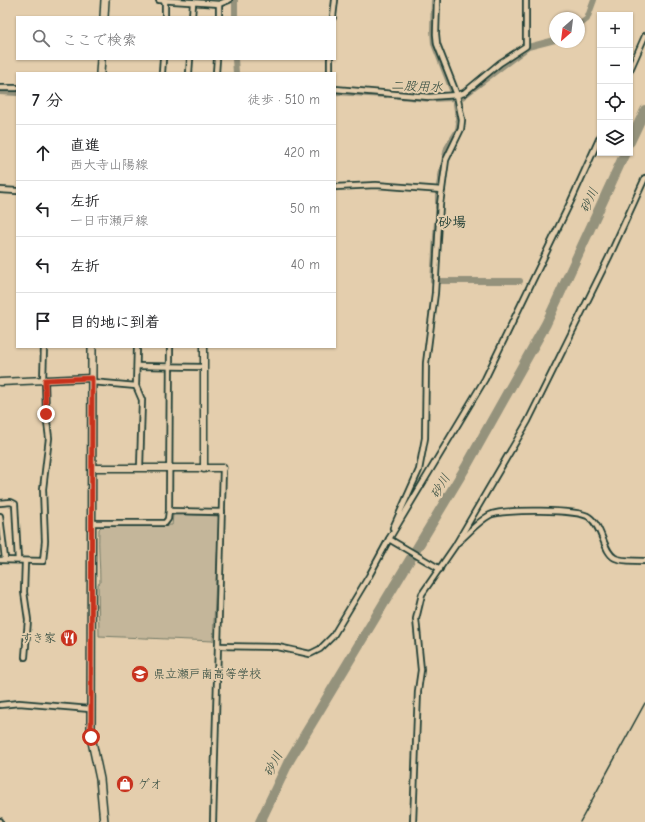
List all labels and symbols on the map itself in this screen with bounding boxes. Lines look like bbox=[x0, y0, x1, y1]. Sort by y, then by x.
north arrow bbox=[549, 12, 585, 48]
water label: 二股用水 bbox=[391, 78, 443, 94]
water label: 砂川 bbox=[577, 185, 601, 215]
district label: 砂場 bbox=[438, 214, 466, 231]
route end bbox=[37, 405, 55, 423]
water label: 砂川 bbox=[427, 471, 453, 501]
restaurant icon: すき家 bbox=[59, 628, 79, 648]
place label: すき家 bbox=[20, 631, 56, 645]
school or university icon: 県立瀬戸南高等学校 bbox=[130, 664, 150, 684]
place label: 県立瀬戸南高等学校 bbox=[153, 667, 261, 681]
route start bbox=[82, 728, 100, 746]
water label: 砂川 bbox=[260, 749, 286, 779]
shop icon: ゲオ bbox=[115, 774, 135, 794]
place label: ゲオ bbox=[138, 777, 162, 791]

